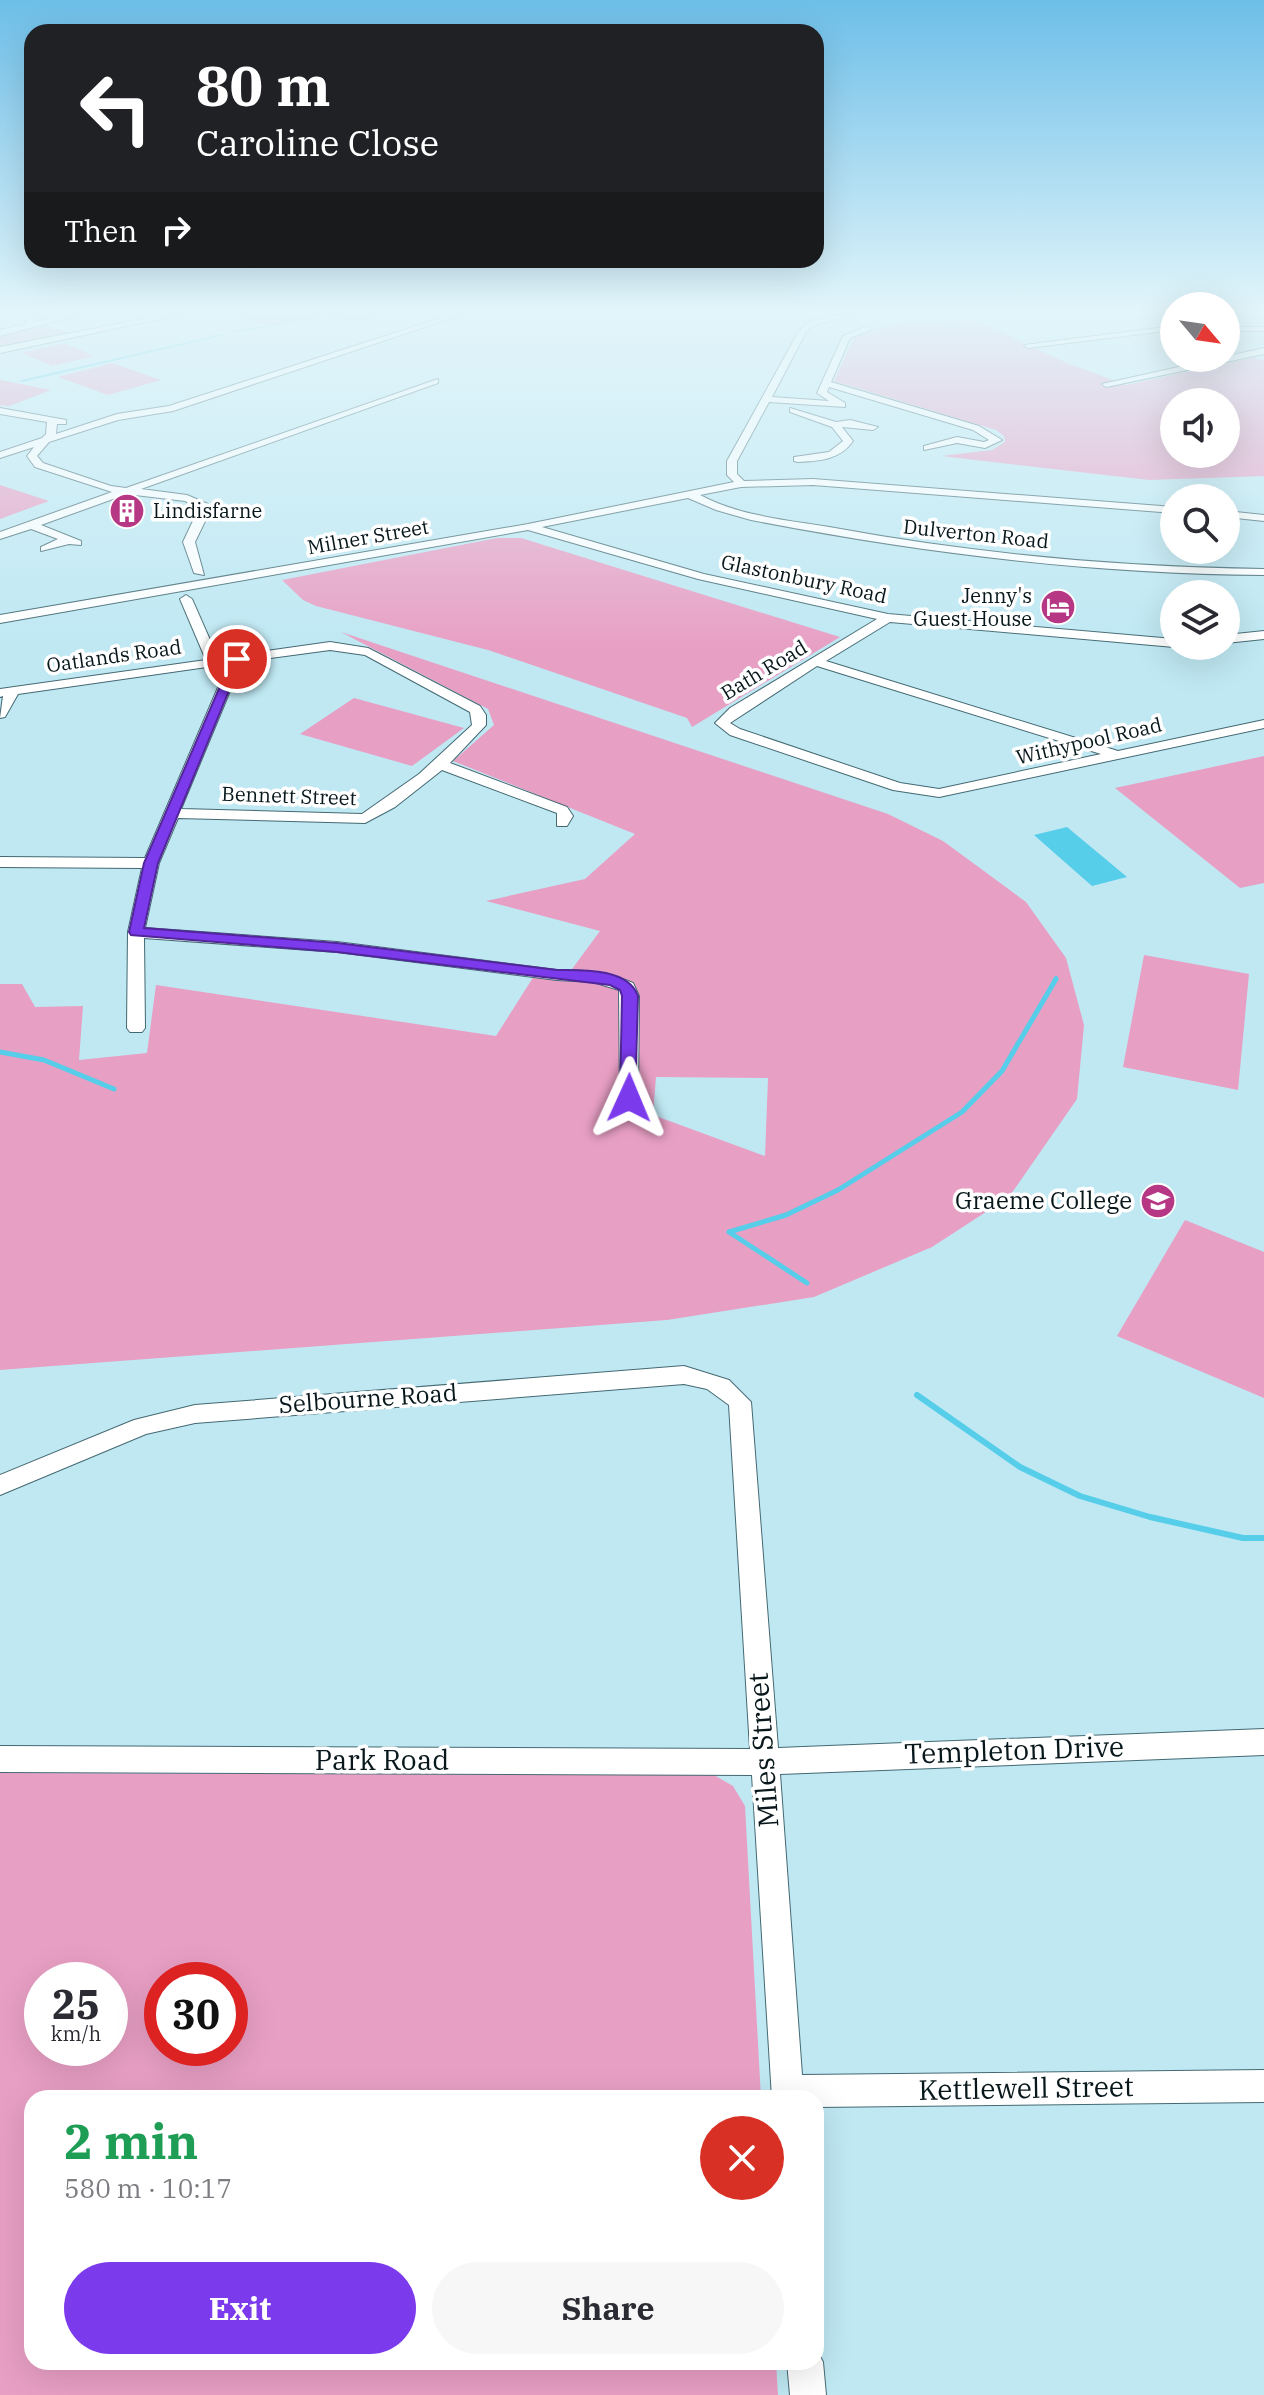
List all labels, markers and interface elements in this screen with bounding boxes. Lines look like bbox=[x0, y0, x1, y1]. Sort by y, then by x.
text: 80 m bbox=[196, 49, 331, 121]
icon: left bbox=[64, 56, 168, 160]
text: Caroline Close bbox=[196, 119, 439, 166]
icon: right bbox=[154, 208, 198, 252]
text: Then bbox=[64, 211, 138, 250]
north arrow bbox=[1160, 292, 1240, 372]
map controls bbox=[1160, 292, 1240, 660]
button: sound bbox=[1160, 388, 1240, 468]
button: search bbox=[1160, 484, 1240, 564]
building icon: Lindisfarne bbox=[108, 492, 146, 530]
place label: Lindisfarne bbox=[153, 497, 262, 524]
street label: Dulverton Road bbox=[902, 512, 1050, 555]
street label: Milner Street bbox=[305, 513, 431, 560]
street label: Glastonbury Road bbox=[719, 548, 890, 609]
button: layers bbox=[1160, 580, 1240, 660]
place label: Jenny's Guest House bbox=[913, 582, 1032, 632]
hotel icon: Jenny's Guest House bbox=[1039, 588, 1077, 626]
pin bbox=[203, 625, 271, 693]
street label: Oatlands Road bbox=[45, 633, 183, 678]
street label: Bath Road bbox=[716, 633, 812, 706]
icon: arrive bbox=[215, 637, 259, 681]
street label: Withypool Road bbox=[1013, 711, 1164, 770]
street label: Bennett Street bbox=[221, 780, 357, 811]
position arrow bbox=[587, 1056, 671, 1140]
school or university icon: Graeme College bbox=[1139, 1182, 1177, 1220]
place label: Graeme College bbox=[955, 1184, 1132, 1216]
street label: Selbourne Road bbox=[278, 1376, 458, 1420]
street label: Miles Street bbox=[739, 1671, 786, 1829]
street label: Templeton Drive bbox=[903, 1727, 1125, 1772]
street label: Park Road bbox=[315, 1741, 449, 1778]
speed limit sign: 30 bbox=[144, 1962, 248, 2066]
text: 25 bbox=[52, 1978, 100, 2030]
text: km/h bbox=[51, 2020, 101, 2047]
street label: Kettlewell Street bbox=[918, 2067, 1134, 2108]
text: 2 min bbox=[64, 2110, 198, 2172]
button: close bbox=[700, 2116, 784, 2200]
text: 580 m · 10:17 bbox=[64, 2171, 232, 2205]
button: Exit bbox=[64, 2262, 416, 2354]
button: Share bbox=[432, 2262, 784, 2354]

